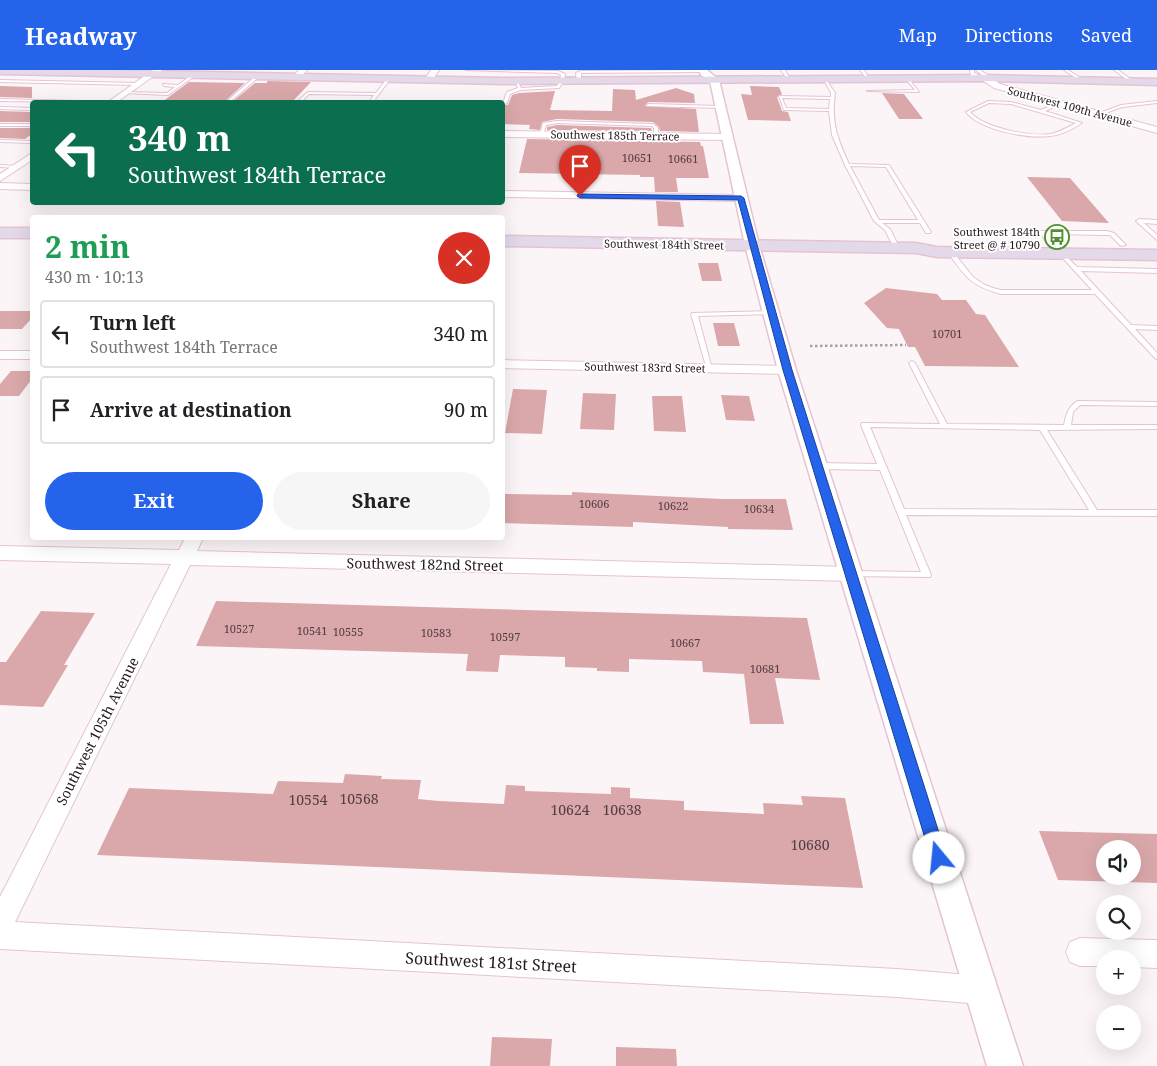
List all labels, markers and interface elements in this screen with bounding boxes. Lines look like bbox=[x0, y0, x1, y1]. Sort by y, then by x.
text: Headway bbox=[25, 19, 137, 52]
text: Map bbox=[899, 23, 937, 47]
text: Directions bbox=[965, 23, 1053, 47]
text: Saved bbox=[1081, 23, 1132, 47]
street label: Southwest 109th Avenue bbox=[1006, 82, 1134, 130]
text: 340 m bbox=[128, 114, 231, 161]
icon: left bbox=[45, 120, 110, 185]
street label: Southwest 185th Terrace bbox=[550, 126, 680, 144]
pin bbox=[559, 145, 601, 196]
house number: 10651 bbox=[622, 150, 652, 165]
house number: 10661 bbox=[668, 151, 698, 166]
icon: arrive bbox=[566, 152, 594, 180]
text: Southwest 184th Terrace bbox=[128, 159, 386, 189]
place label: Southwest 184th Street @ # 10790 bbox=[953, 224, 1040, 252]
bus stop icon: Southwest 184th Street @ # 10790 bbox=[1044, 224, 1070, 250]
text: 2 min bbox=[45, 226, 130, 267]
button: close bbox=[438, 232, 490, 284]
street label: Southwest 184th Street bbox=[604, 235, 724, 253]
text: 430 m · 10:13 bbox=[45, 266, 144, 288]
text: Turn left bbox=[90, 310, 176, 336]
icon: left bbox=[47, 320, 75, 348]
text: 340 m bbox=[433, 321, 488, 347]
house number: 10701 bbox=[932, 326, 962, 341]
text: Southwest 184th Terrace bbox=[90, 336, 278, 358]
street label: Southwest 183rd Street bbox=[584, 358, 706, 376]
icon: arrive bbox=[47, 396, 75, 424]
text: Arrive at destination bbox=[90, 397, 292, 423]
text: 90 m bbox=[444, 397, 488, 423]
button: Exit bbox=[45, 472, 263, 530]
button: Share bbox=[273, 472, 490, 530]
house number: 10606 bbox=[579, 496, 609, 511]
house number: 10622 bbox=[658, 498, 688, 513]
house number: 10634 bbox=[744, 501, 774, 516]
street label: Southwest 182nd Street bbox=[347, 553, 504, 575]
house number: 10527 bbox=[224, 621, 254, 636]
house number: 10541 bbox=[297, 623, 327, 638]
house number: 10555 bbox=[333, 624, 363, 639]
house number: 10583 bbox=[421, 625, 451, 640]
house number: 10597 bbox=[490, 629, 520, 644]
house number: 10667 bbox=[670, 635, 700, 650]
street label: Southwest 105th Avenue bbox=[51, 654, 143, 808]
house number: 10681 bbox=[750, 661, 780, 676]
house number: 10568 bbox=[339, 789, 379, 808]
house number: 10554 bbox=[288, 790, 328, 809]
house number: 10624 bbox=[550, 800, 590, 819]
house number: 10638 bbox=[602, 800, 642, 819]
position arrow bbox=[912, 831, 964, 883]
house number: 10680 bbox=[790, 835, 830, 854]
map controls bbox=[1096, 840, 1141, 1050]
button: sound bbox=[1096, 840, 1141, 885]
button: search bbox=[1096, 895, 1141, 940]
street label: Southwest 181st Street bbox=[405, 947, 578, 977]
button: + bbox=[1096, 950, 1141, 995]
button: − bbox=[1096, 1005, 1141, 1050]

